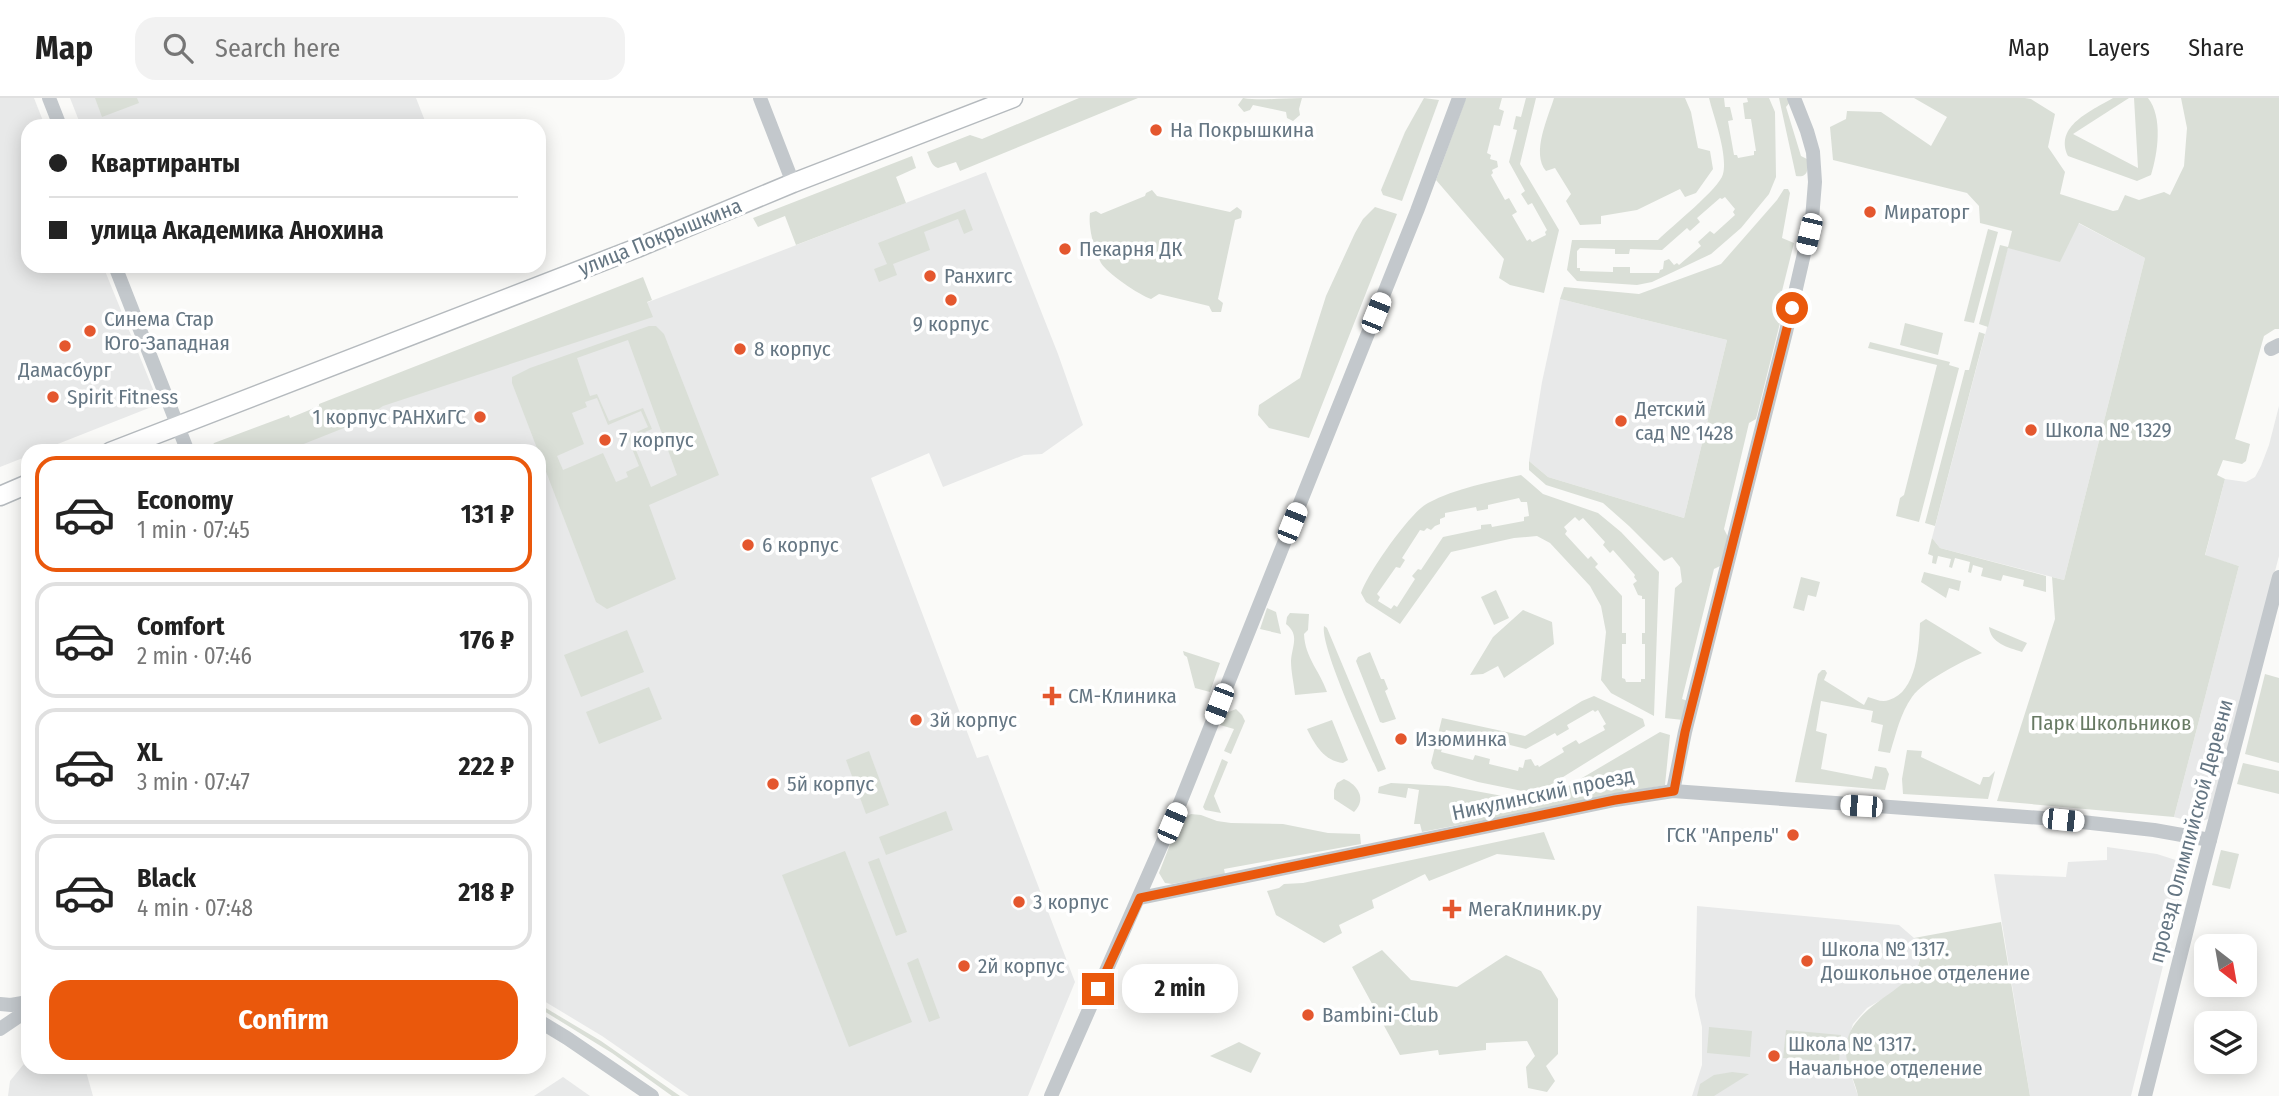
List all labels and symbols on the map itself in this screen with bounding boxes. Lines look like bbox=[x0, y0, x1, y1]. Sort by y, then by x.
place label: На Покрышкина bbox=[1170, 117, 1314, 143]
marker: На Покрышкина bbox=[1148, 122, 1164, 138]
street label: улица Покрышкина bbox=[575, 192, 745, 282]
place label: Мираторг bbox=[1884, 199, 1970, 225]
marker: Мираторг bbox=[1862, 204, 1878, 220]
car bbox=[1795, 211, 1824, 257]
place label: Пекарня ДК bbox=[1079, 236, 1183, 262]
marker: Пекарня ДК bbox=[1057, 241, 1073, 257]
place label: Ранхигс bbox=[944, 263, 1012, 289]
marker: Ранхигс bbox=[922, 268, 938, 284]
car bbox=[1359, 290, 1394, 336]
marker: 9 корпус bbox=[943, 292, 959, 308]
route start bbox=[1776, 292, 1808, 324]
place label: Синема Стар Юго-Западная bbox=[104, 306, 230, 356]
place label: 9 корпус bbox=[913, 311, 989, 337]
marker: Синема Стар Юго-Западная bbox=[82, 323, 98, 339]
place label: 8 корпус bbox=[754, 336, 831, 362]
marker: Дамасбург bbox=[57, 338, 73, 354]
marker: 8 корпус bbox=[732, 341, 748, 357]
place label: Дамасбург bbox=[17, 357, 113, 383]
place label: Spirit Fitness bbox=[67, 384, 178, 410]
marker: Spirit Fitness bbox=[45, 389, 61, 405]
place label: Детский сад № 1428 bbox=[1634, 396, 1734, 446]
place label: 1 корпус РАНХиГС bbox=[313, 404, 466, 430]
marker: 1 корпус РАНХиГС bbox=[472, 409, 488, 425]
marker: Детский сад № 1428 bbox=[1613, 413, 1629, 429]
place label: Школа № 1329 bbox=[2045, 417, 2172, 443]
marker: Школа № 1329 bbox=[2023, 422, 2039, 438]
place label: 7 корпус bbox=[619, 427, 694, 453]
marker: 7 корпус bbox=[597, 432, 613, 448]
car bbox=[1275, 500, 1310, 546]
place label: 6 корпус bbox=[762, 532, 839, 558]
marker: 6 корпус bbox=[740, 537, 756, 553]
car bbox=[1202, 681, 1237, 727]
place label: СМ-Клиника bbox=[1068, 683, 1177, 709]
marker: СМ-Клиника bbox=[1042, 686, 1062, 706]
street label: проезд Олимпийской Деревни bbox=[2143, 696, 2239, 966]
place label: 3й корпус bbox=[930, 707, 1017, 733]
park label: Парк Школьников bbox=[2031, 710, 2191, 736]
marker: 3й корпус bbox=[908, 712, 924, 728]
place label: Изюминка bbox=[1415, 726, 1507, 752]
marker: Изюминка bbox=[1393, 731, 1409, 747]
street label: Никулинский проезд bbox=[1450, 762, 1636, 826]
place label: 5й корпус bbox=[787, 771, 874, 797]
marker: 5й корпус bbox=[765, 776, 781, 792]
car bbox=[1840, 794, 1883, 818]
car bbox=[1155, 800, 1190, 846]
car bbox=[2042, 807, 2085, 833]
place label: ГСК "Апрель" bbox=[1666, 822, 1779, 848]
marker: ГСК "Апрель" bbox=[1785, 827, 1801, 843]
place label: 3 корпус bbox=[1033, 889, 1109, 915]
marker: 3 корпус bbox=[1011, 894, 1027, 910]
place label: МегаКлиник.ру bbox=[1468, 896, 1602, 922]
marker: МегаКлиник.ру bbox=[1442, 899, 1462, 919]
north arrow bbox=[2194, 934, 2258, 998]
place label: Школа № 1317. Дошкольное отделение bbox=[1820, 936, 2030, 986]
place label: 2й корпус bbox=[978, 953, 1065, 979]
marker: Школа № 1317. Дошкольное отделение bbox=[1799, 953, 1815, 969]
marker: 2й корпус bbox=[956, 958, 972, 974]
callout: 2 min bbox=[1122, 964, 1238, 1014]
route end bbox=[1082, 973, 1114, 1005]
place label: Bambini-Club bbox=[1322, 1002, 1439, 1028]
marker: Bambini-Club bbox=[1300, 1007, 1316, 1023]
place label: Школа № 1317. Начальное отделение bbox=[1788, 1031, 1983, 1081]
marker: Школа № 1317. Начальное отделение bbox=[1766, 1048, 1782, 1064]

